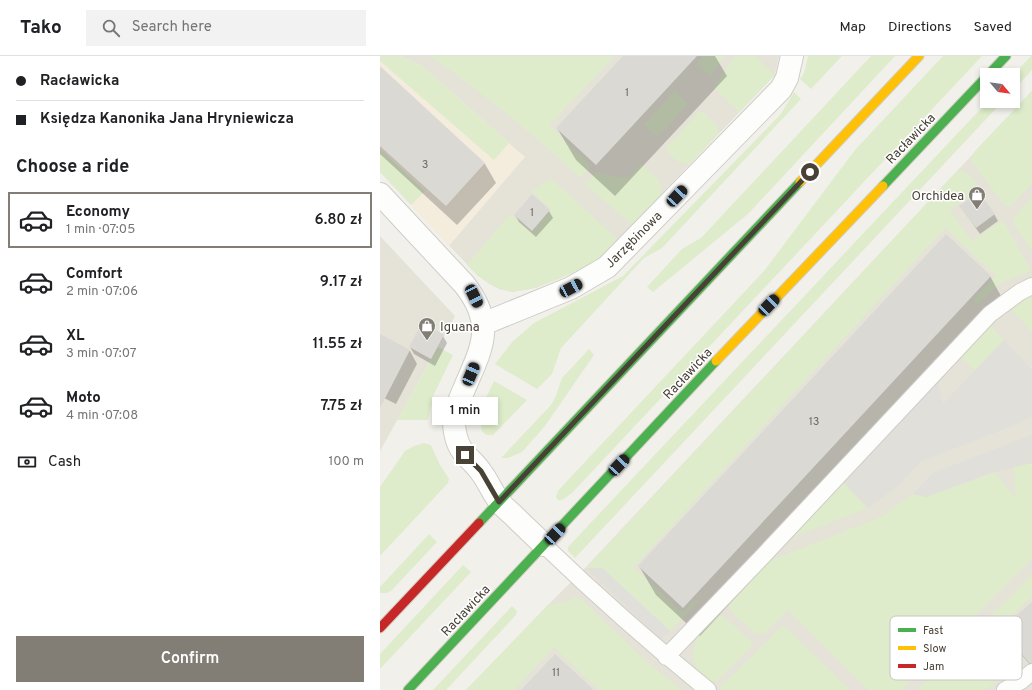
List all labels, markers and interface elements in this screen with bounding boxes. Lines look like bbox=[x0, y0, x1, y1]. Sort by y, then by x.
search box bbox=[86, 10, 366, 46]
text: Tako bbox=[20, 16, 62, 40]
icon: search bbox=[100, 17, 122, 39]
text: Search here bbox=[132, 18, 212, 37]
text: Map bbox=[840, 19, 866, 36]
text: Directions bbox=[888, 19, 952, 36]
text: Saved bbox=[974, 19, 1012, 36]
north arrow bbox=[980, 68, 1020, 108]
map controls bbox=[980, 68, 1020, 108]
text: Racławicka bbox=[40, 72, 119, 91]
house number: 1 bbox=[625, 86, 629, 100]
text: Księdza Kanonika Jana Hryniewicza bbox=[40, 110, 294, 129]
street label: Racławicka bbox=[883, 111, 940, 168]
text: Choose a ride bbox=[16, 156, 129, 179]
house number: 3 bbox=[422, 158, 428, 172]
route start bbox=[801, 163, 819, 181]
car bbox=[664, 183, 690, 209]
shop icon: Orchidea bbox=[967, 185, 987, 210]
place label: Orchidea bbox=[912, 189, 964, 205]
icon: car bbox=[18, 202, 54, 238]
text: Economy bbox=[66, 203, 130, 222]
house number: 1 bbox=[530, 206, 534, 220]
street label: Jarzębinowa bbox=[603, 209, 666, 272]
text: 6.80 zł bbox=[315, 211, 362, 230]
text: 1 min · 07:05 bbox=[66, 222, 135, 238]
icon: car bbox=[18, 264, 54, 300]
text: Comfort bbox=[66, 265, 123, 284]
text: 9.17 zł bbox=[320, 273, 362, 292]
car bbox=[558, 277, 584, 299]
car bbox=[463, 283, 485, 309]
text: 2 min · 07:06 bbox=[66, 284, 138, 300]
car bbox=[756, 292, 782, 318]
shop icon: Iguana bbox=[417, 316, 437, 341]
place label: Iguana bbox=[440, 320, 480, 336]
icon: car bbox=[18, 326, 54, 362]
text: XL bbox=[66, 327, 84, 346]
text: 11.55 zł bbox=[312, 335, 362, 354]
street label: Racławicka bbox=[661, 345, 716, 403]
text: 3 min · 07:07 bbox=[66, 346, 137, 362]
car bbox=[461, 361, 481, 387]
icon: car bbox=[18, 388, 54, 424]
text: Moto bbox=[66, 389, 101, 408]
text: 7.75 zł bbox=[321, 397, 362, 416]
callout: 1 min bbox=[432, 397, 498, 425]
text: 1 min bbox=[450, 403, 480, 419]
text: 4 min · 07:08 bbox=[66, 408, 138, 424]
house number: 13 bbox=[809, 415, 819, 429]
route end bbox=[456, 446, 474, 464]
icon: cash bbox=[16, 451, 38, 473]
car bbox=[606, 452, 632, 478]
text: Cash bbox=[48, 453, 81, 472]
text: 100 m bbox=[328, 454, 364, 470]
car bbox=[542, 521, 568, 547]
street label: Racławicka bbox=[439, 582, 494, 640]
legend bbox=[890, 616, 1022, 680]
text: Fast bbox=[923, 624, 943, 638]
button: Confirm bbox=[16, 636, 364, 682]
text: Slow bbox=[923, 642, 946, 656]
text: Jam bbox=[923, 660, 944, 674]
house number: 11 bbox=[552, 666, 560, 680]

